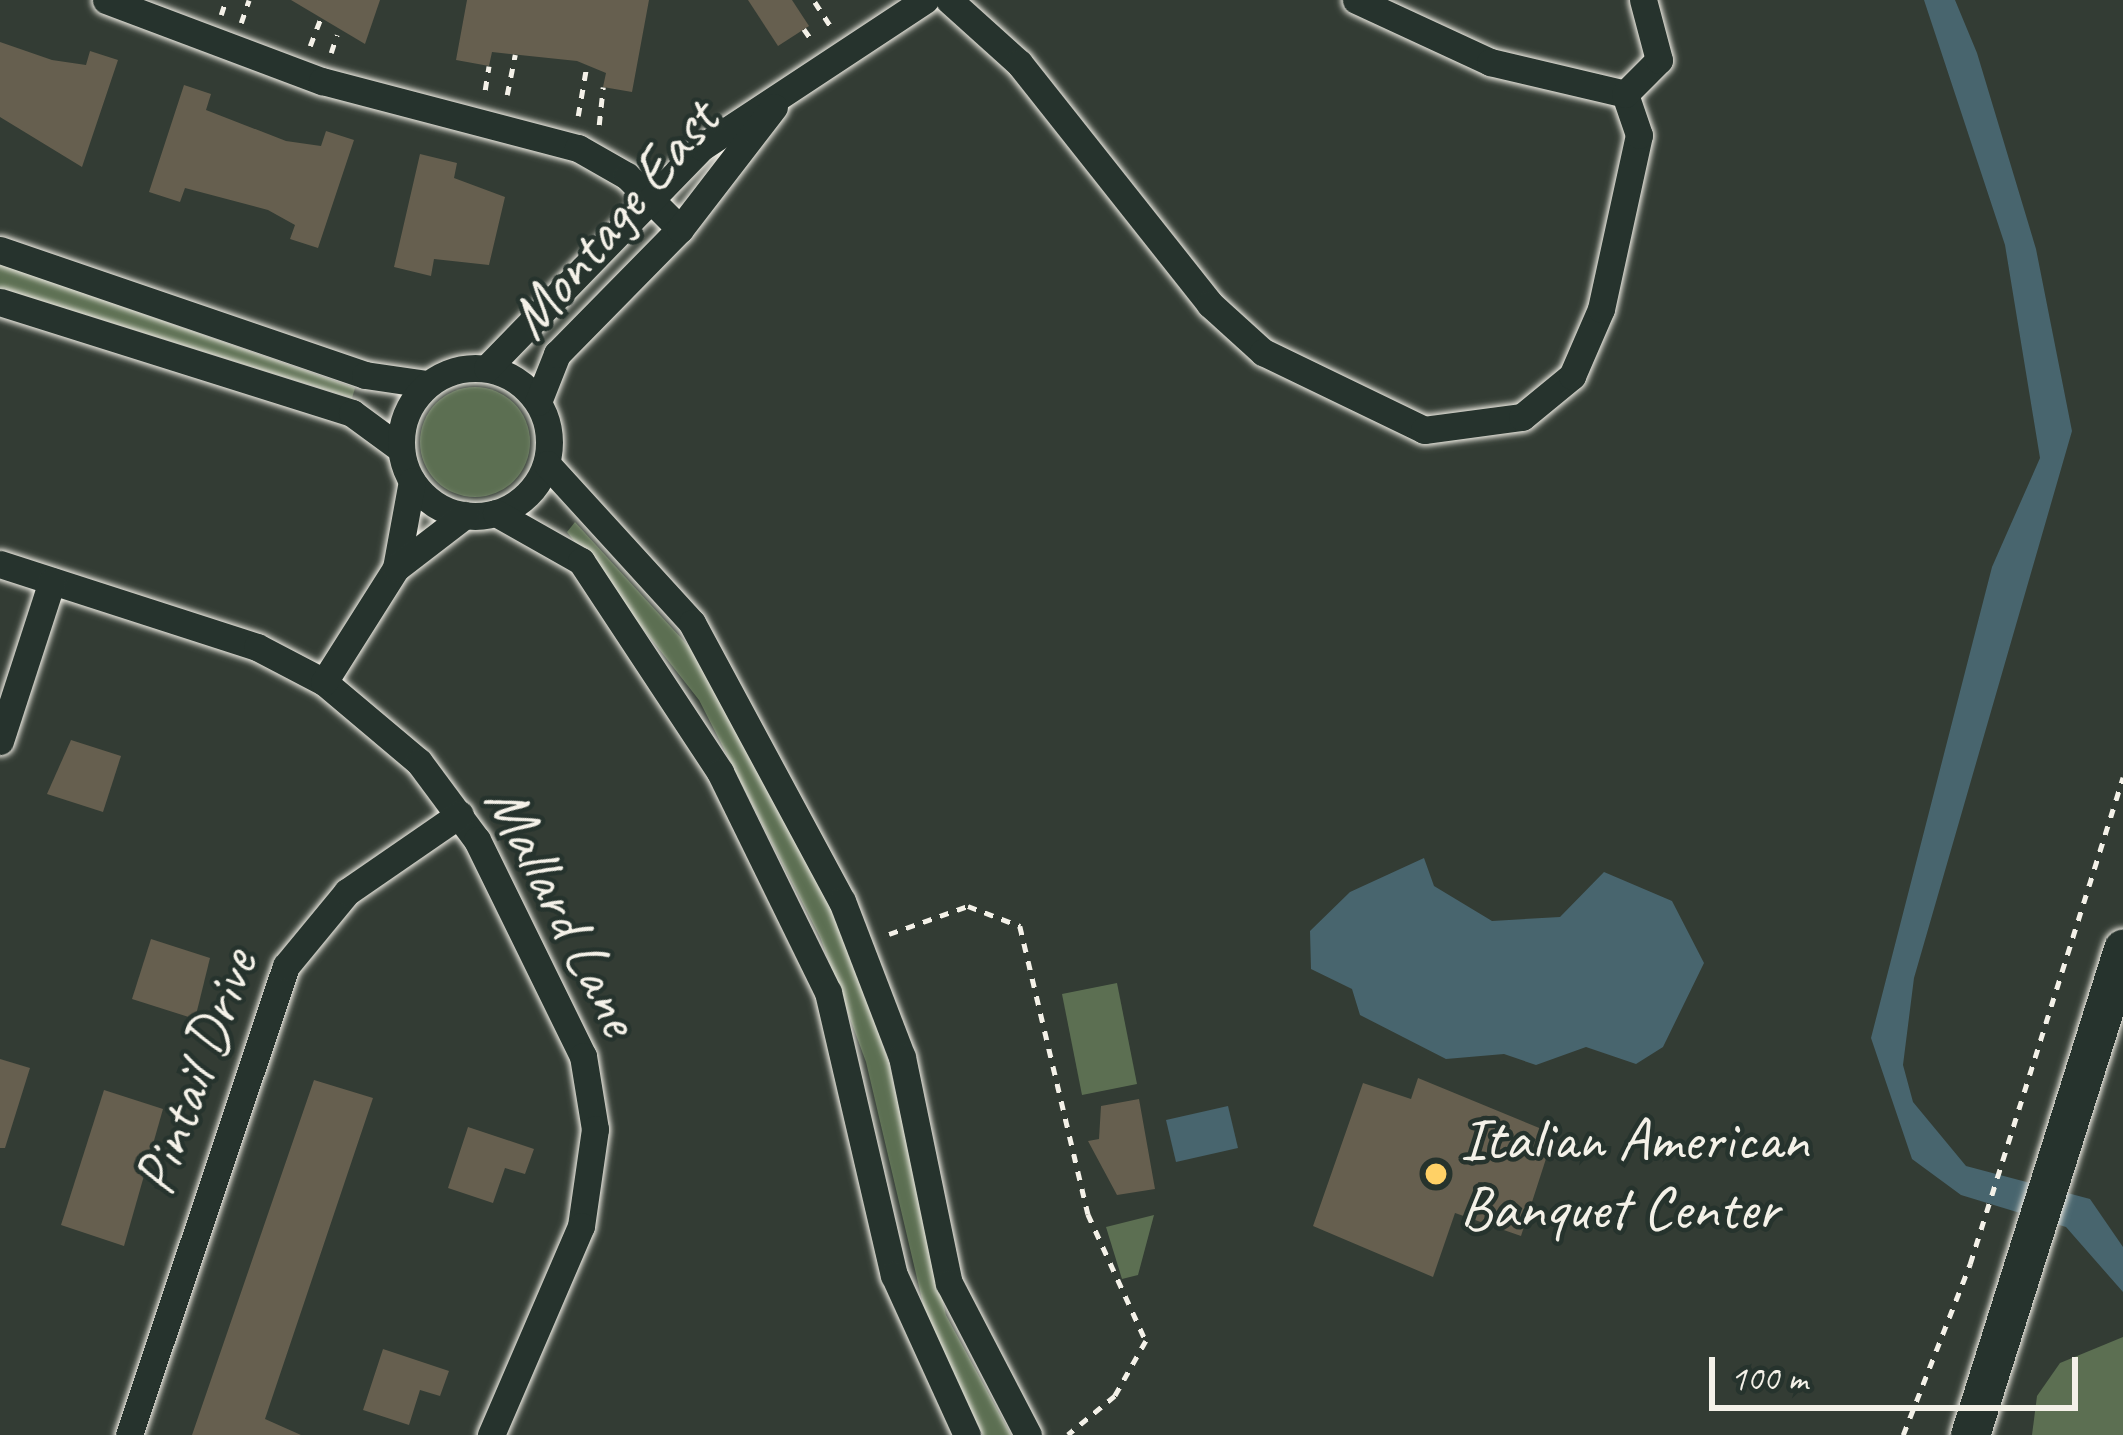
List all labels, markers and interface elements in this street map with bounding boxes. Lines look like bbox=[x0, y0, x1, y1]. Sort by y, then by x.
street label: Montage East bbox=[493, 85, 733, 353]
street label: Mallard Lane bbox=[469, 773, 657, 1047]
street label: Pintail Drive bbox=[118, 940, 272, 1204]
place label: Italian American Banquet Center bbox=[1460, 1104, 1808, 1245]
marker: Italian American Banquet Center bbox=[1423, 1161, 1449, 1187]
scale bar bbox=[1715, 1333, 2084, 1407]
text: 100 m bbox=[1730, 1355, 1807, 1401]

